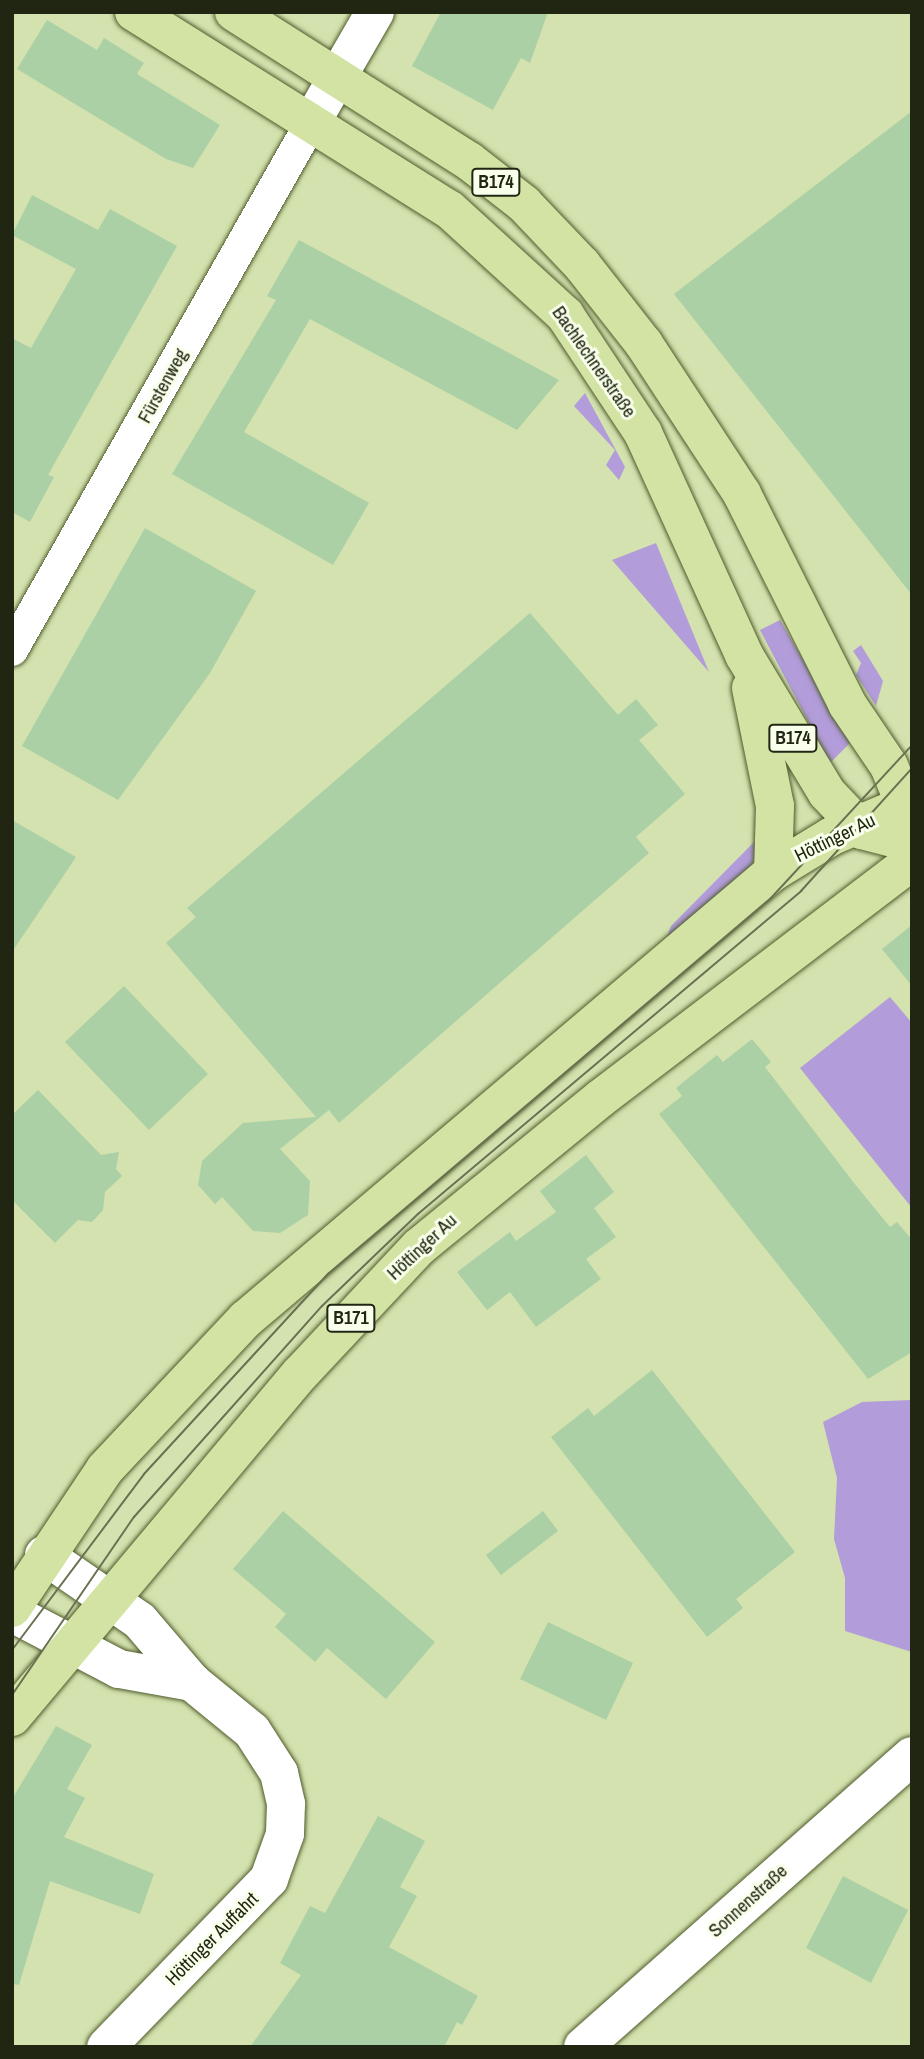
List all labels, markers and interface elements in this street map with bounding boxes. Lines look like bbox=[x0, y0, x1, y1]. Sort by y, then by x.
road number: B174 bbox=[470, 168, 522, 196]
street label: Bachlechnerstraße bbox=[547, 302, 641, 422]
street label: Fürstenweg bbox=[133, 345, 193, 427]
road number: B174 bbox=[767, 724, 819, 752]
street label: Höttinger Au bbox=[791, 809, 879, 867]
street label: Höttinger Au bbox=[382, 1209, 462, 1285]
road number: B171 bbox=[325, 1303, 377, 1332]
street label: Sonnenstraße bbox=[704, 1860, 792, 1942]
street label: Höttinger Auffahrt bbox=[161, 1888, 263, 1990]

